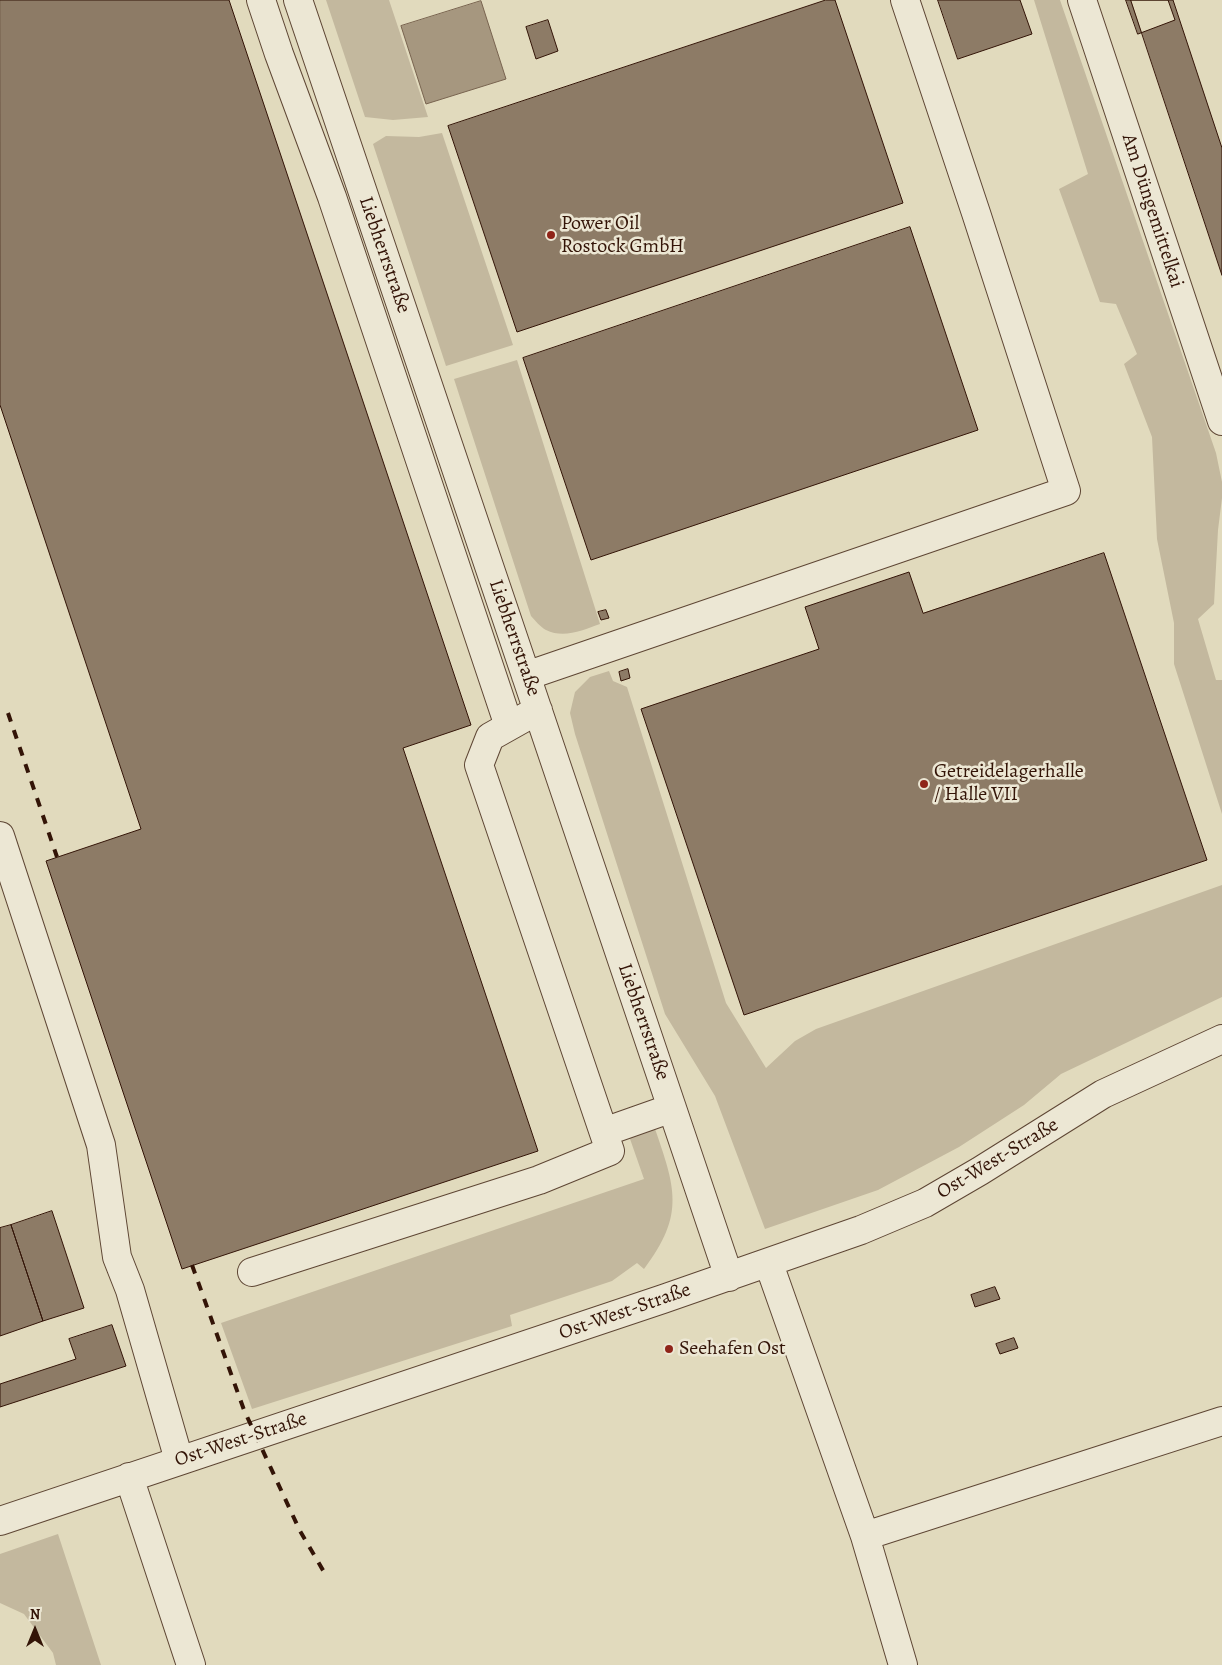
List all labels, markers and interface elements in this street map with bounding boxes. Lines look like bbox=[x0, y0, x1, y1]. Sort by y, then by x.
street label: Am Düngemittelkai bbox=[1116, 131, 1188, 291]
street label: Liebherrstraße bbox=[353, 193, 415, 317]
place label: Power Oil Rostock GmbH bbox=[561, 212, 684, 259]
marker: Power Oil Rostock GmbH bbox=[545, 229, 557, 241]
street label: Liebherrstraße bbox=[483, 576, 545, 700]
place label: Getreidelagerhalle / Halle VII bbox=[934, 760, 1084, 807]
marker: Getreidelagerhalle / Halle VII bbox=[918, 778, 930, 790]
street label: Liebherrstraße bbox=[612, 960, 674, 1084]
street label: Ost-West-Straße bbox=[933, 1113, 1063, 1205]
street label: Ost-West-Straße bbox=[556, 1278, 694, 1346]
place label: Seehafen Ost bbox=[679, 1337, 786, 1361]
marker: Seehafen Ost bbox=[663, 1343, 675, 1355]
street label: Ost-West-Straße bbox=[172, 1407, 310, 1473]
north arrow bbox=[10, 1605, 60, 1655]
text: N bbox=[30, 1605, 40, 1624]

